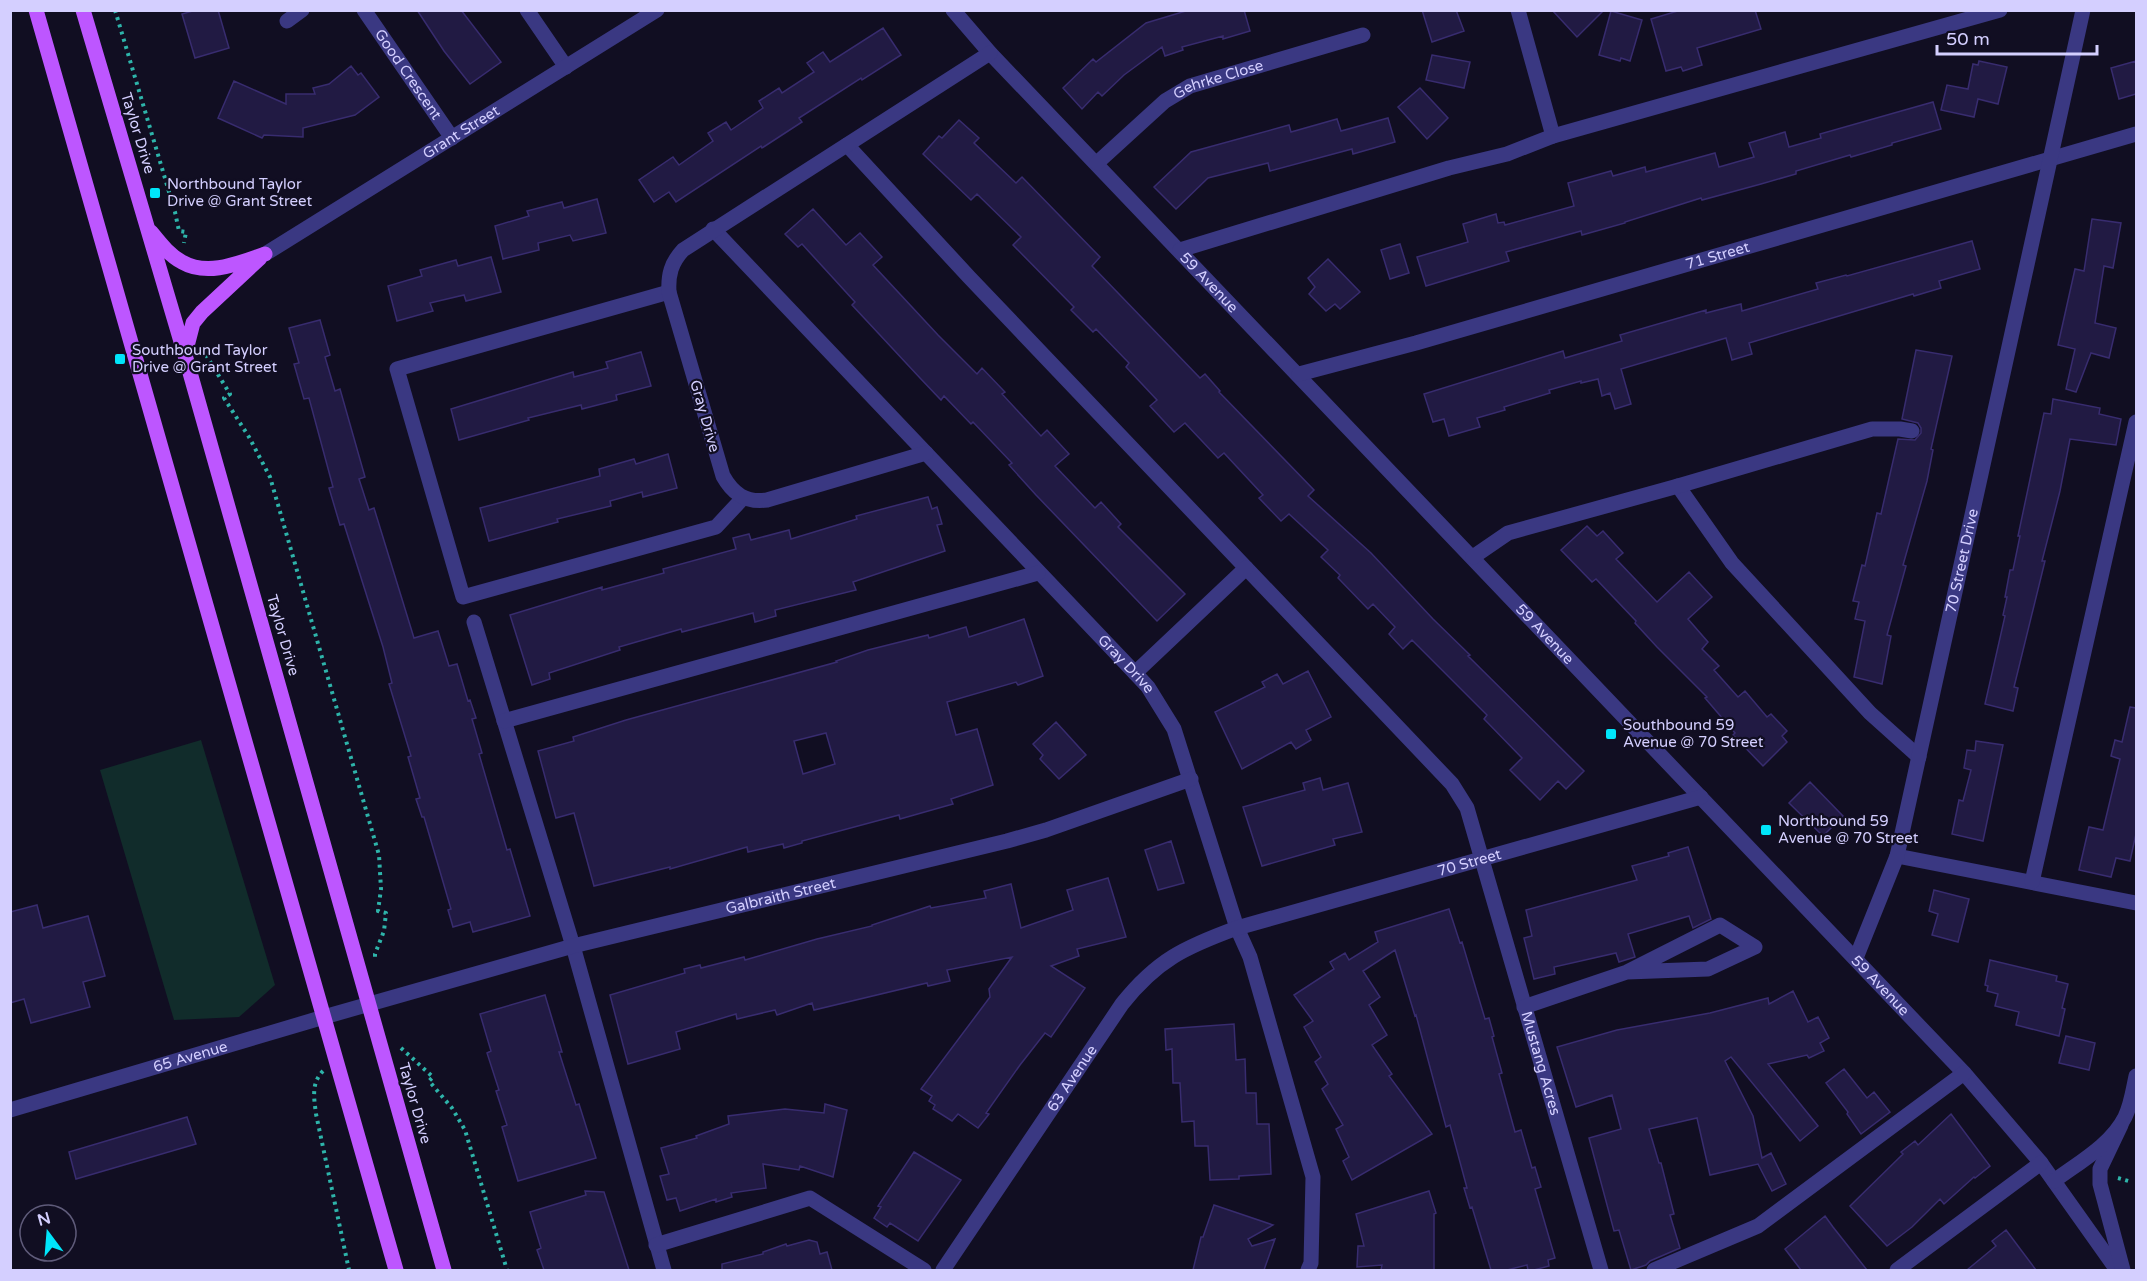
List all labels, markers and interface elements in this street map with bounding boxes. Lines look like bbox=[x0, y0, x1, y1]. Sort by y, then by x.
scale bar bbox=[1937, 18, 2098, 56]
street label: Good Crescent bbox=[371, 26, 446, 123]
text: 50 m bbox=[1946, 28, 1990, 50]
street label: Gehrke Close bbox=[1170, 56, 1265, 103]
street label: Taylor Drive bbox=[117, 90, 159, 176]
street label: Grant Street bbox=[419, 101, 503, 163]
place label: Northbound Taylor Drive @ Grant Street bbox=[167, 175, 312, 210]
marker: Northbound Taylor Drive @ Grant Street bbox=[148, 186, 162, 200]
street label: 71 Street bbox=[1683, 238, 1752, 273]
street label: 59 Avenue bbox=[1176, 249, 1242, 316]
place label: Southbound Taylor Drive @ Grant Street bbox=[132, 341, 277, 376]
marker: Southbound Taylor Drive @ Grant Street bbox=[113, 352, 127, 366]
street label: Gray Drive bbox=[686, 378, 724, 454]
street label: 70 Street Drive bbox=[1942, 507, 1982, 615]
street label: Taylor Drive bbox=[263, 592, 303, 678]
street label: 59 Avenue bbox=[1512, 600, 1578, 668]
street label: Gray Drive bbox=[1094, 631, 1159, 696]
place label: Southbound 59 Avenue @ 70 Street bbox=[1623, 716, 1764, 751]
marker: Southbound 59 Avenue @ 70 Street bbox=[1604, 727, 1618, 741]
place label: Northbound 59 Avenue @ 70 Street bbox=[1778, 812, 1919, 847]
marker: Northbound 59 Avenue @ 70 Street bbox=[1759, 823, 1773, 837]
street label: 70 Street bbox=[1435, 845, 1503, 880]
street label: Galbraith Street bbox=[724, 874, 838, 918]
street label: 59 Avenue bbox=[1847, 952, 1913, 1019]
street label: Mustang Acres bbox=[1517, 1009, 1565, 1117]
street label: 65 Avenue bbox=[151, 1037, 229, 1076]
street label: 63 Avenue bbox=[1043, 1042, 1101, 1115]
street label: Taylor Drive bbox=[395, 1060, 435, 1146]
north arrow bbox=[18, 1203, 78, 1263]
text: N bbox=[35, 1208, 53, 1231]

